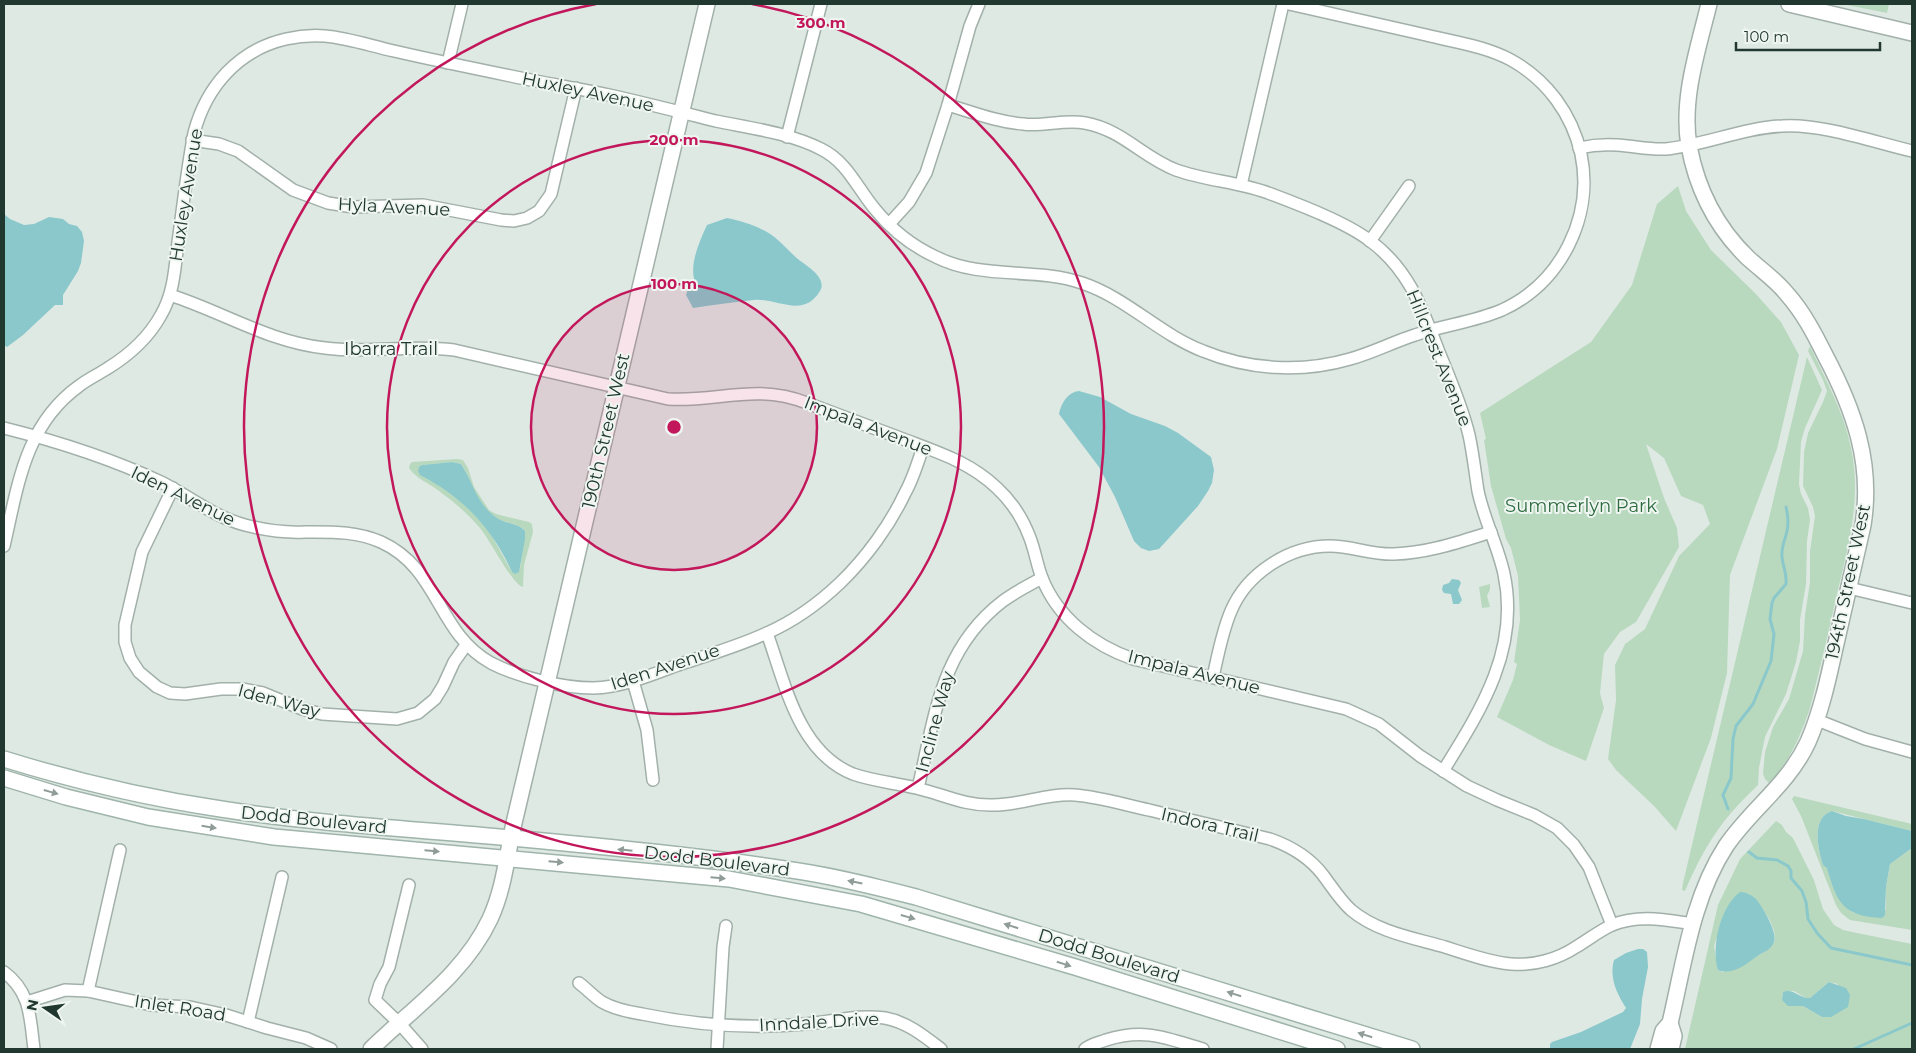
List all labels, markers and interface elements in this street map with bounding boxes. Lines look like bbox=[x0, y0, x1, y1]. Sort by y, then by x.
text: 300 m bbox=[795, 13, 846, 32]
scale bar bbox=[1736, 20, 1880, 52]
text: 100 m bbox=[1744, 27, 1789, 46]
street label: Huxley Avenue bbox=[520, 67, 656, 117]
street label: Huxley Avenue bbox=[165, 127, 207, 263]
text: 200 m bbox=[649, 130, 699, 149]
street label: Hyla Avenue bbox=[337, 193, 451, 221]
text: 100 m bbox=[651, 274, 697, 293]
street label: Hillcrest Avenue bbox=[1401, 286, 1477, 430]
street label: Ibarra Trail bbox=[344, 338, 438, 360]
street label: 190th Street West bbox=[577, 351, 635, 511]
street label: Impala Avenue bbox=[801, 391, 935, 461]
centre of rings bbox=[665, 418, 683, 436]
street label: Iden Avenue bbox=[127, 461, 239, 531]
park label: Summerlyn Park bbox=[1505, 495, 1657, 517]
street label: 194th Street West bbox=[1821, 502, 1875, 662]
street label: Iden Avenue bbox=[608, 639, 722, 695]
street label: Impala Avenue bbox=[1126, 645, 1262, 699]
street label: Incline Way bbox=[911, 669, 959, 775]
street label: Iden Way bbox=[235, 679, 323, 723]
one-way arrow bbox=[43, 789, 58, 797]
street label: Dodd Boulevard bbox=[240, 801, 388, 839]
street label: Indora Trail bbox=[1159, 803, 1261, 847]
one-way arrow bbox=[202, 823, 218, 831]
street label: Dodd Boulevard bbox=[643, 841, 791, 881]
one-way arrow bbox=[617, 846, 633, 854]
one-way arrow bbox=[425, 847, 441, 855]
one-way arrow bbox=[548, 859, 564, 867]
one-way arrow bbox=[710, 874, 726, 882]
one-way arrow bbox=[848, 878, 863, 886]
one-way arrow bbox=[901, 914, 916, 922]
one-way arrow bbox=[1004, 921, 1019, 929]
street label: Dodd Boulevard bbox=[1036, 924, 1182, 988]
one-way arrow bbox=[1057, 960, 1072, 968]
north arrow bbox=[20, 983, 70, 1033]
one-way arrow bbox=[1226, 989, 1241, 997]
street label: Inlet Road bbox=[133, 990, 227, 1026]
text: N bbox=[22, 998, 42, 1013]
street label: Inndale Drive bbox=[758, 1008, 880, 1036]
one-way arrow bbox=[1358, 1031, 1373, 1038]

